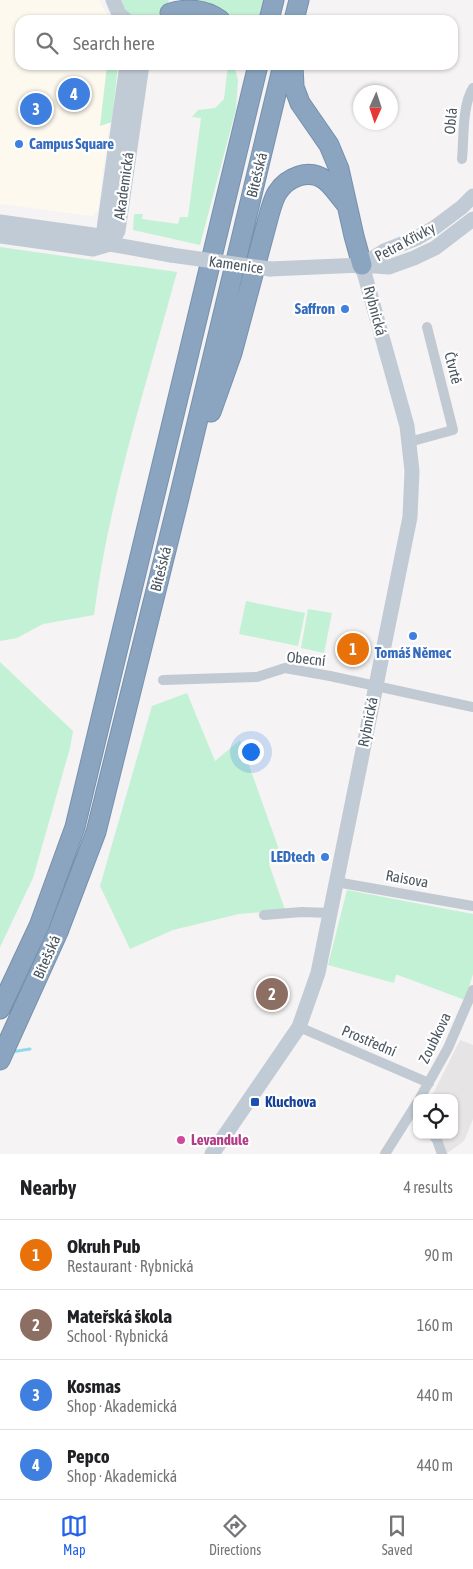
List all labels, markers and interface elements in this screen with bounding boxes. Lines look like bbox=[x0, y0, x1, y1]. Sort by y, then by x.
search box bbox=[15, 15, 458, 70]
icon: search bbox=[33, 29, 61, 57]
text: Search here bbox=[73, 32, 155, 54]
pin: 4 bbox=[58, 75, 90, 113]
north arrow bbox=[353, 85, 398, 130]
pin: 3 bbox=[20, 90, 52, 128]
street label: Oblá bbox=[441, 107, 460, 135]
place label: Campus Square bbox=[29, 135, 114, 152]
marker: Campus Square bbox=[13, 138, 25, 150]
street label: Akademická bbox=[110, 151, 137, 221]
street label: Bítešská bbox=[243, 151, 270, 199]
street label: Petra Křivky bbox=[372, 219, 438, 264]
street label: Kamenice bbox=[208, 252, 265, 277]
street label: Rybnická bbox=[361, 284, 390, 338]
place label: Saffron bbox=[295, 300, 335, 317]
marker: Saffron bbox=[339, 303, 351, 315]
street label: Čtvrtě bbox=[441, 350, 466, 386]
street label: Bítešská bbox=[147, 545, 174, 593]
pin: 1 bbox=[337, 630, 369, 668]
marker: Tomáš Němec bbox=[407, 630, 419, 642]
place label: Tomáš Němec bbox=[375, 644, 452, 661]
street label: Obecní bbox=[286, 648, 327, 669]
street label: Rybnická bbox=[354, 695, 381, 748]
your location bbox=[238, 739, 264, 765]
place label: LEDtech bbox=[271, 848, 315, 865]
marker: LEDtech bbox=[319, 851, 331, 863]
street label: Raisova bbox=[384, 866, 430, 891]
street label: Bítešská bbox=[29, 932, 64, 981]
pin: 2 bbox=[256, 975, 288, 1013]
street label: Zoubkova bbox=[415, 1010, 454, 1066]
street label: Prostřední bbox=[339, 1021, 399, 1060]
place label: Kluchova bbox=[265, 1093, 316, 1110]
map controls bbox=[413, 1094, 458, 1139]
button: locate bbox=[413, 1094, 458, 1139]
marker: Kluchova bbox=[249, 1096, 261, 1108]
place label: Levandule bbox=[191, 1131, 249, 1148]
marker: Levandule bbox=[175, 1134, 187, 1146]
text: Nearby bbox=[20, 1175, 76, 1199]
text: 4 results bbox=[403, 1178, 453, 1196]
text: Okruh Pub bbox=[67, 1235, 141, 1257]
text: 1 bbox=[32, 1246, 40, 1264]
text: 90 m bbox=[424, 1246, 453, 1264]
text: Restaurant · Rybnická bbox=[67, 1257, 194, 1275]
text: Mateřská škola bbox=[67, 1305, 172, 1327]
text: 2 bbox=[32, 1316, 40, 1334]
text: 160 m bbox=[417, 1316, 453, 1334]
text: School · Rybnická bbox=[67, 1327, 169, 1345]
text: Kosmas bbox=[67, 1375, 121, 1397]
text: 3 bbox=[32, 1386, 40, 1404]
text: 440 m bbox=[417, 1386, 453, 1404]
text: Shop · Akademická bbox=[67, 1397, 177, 1415]
text: Pepco bbox=[67, 1445, 110, 1467]
text: 4 bbox=[32, 1456, 40, 1474]
text: 440 m bbox=[417, 1456, 453, 1474]
text: Shop · Akademická bbox=[67, 1467, 177, 1485]
tab: Map bbox=[60, 1512, 88, 1558]
tab: Directions bbox=[209, 1512, 261, 1558]
tab: Saved bbox=[382, 1512, 413, 1558]

